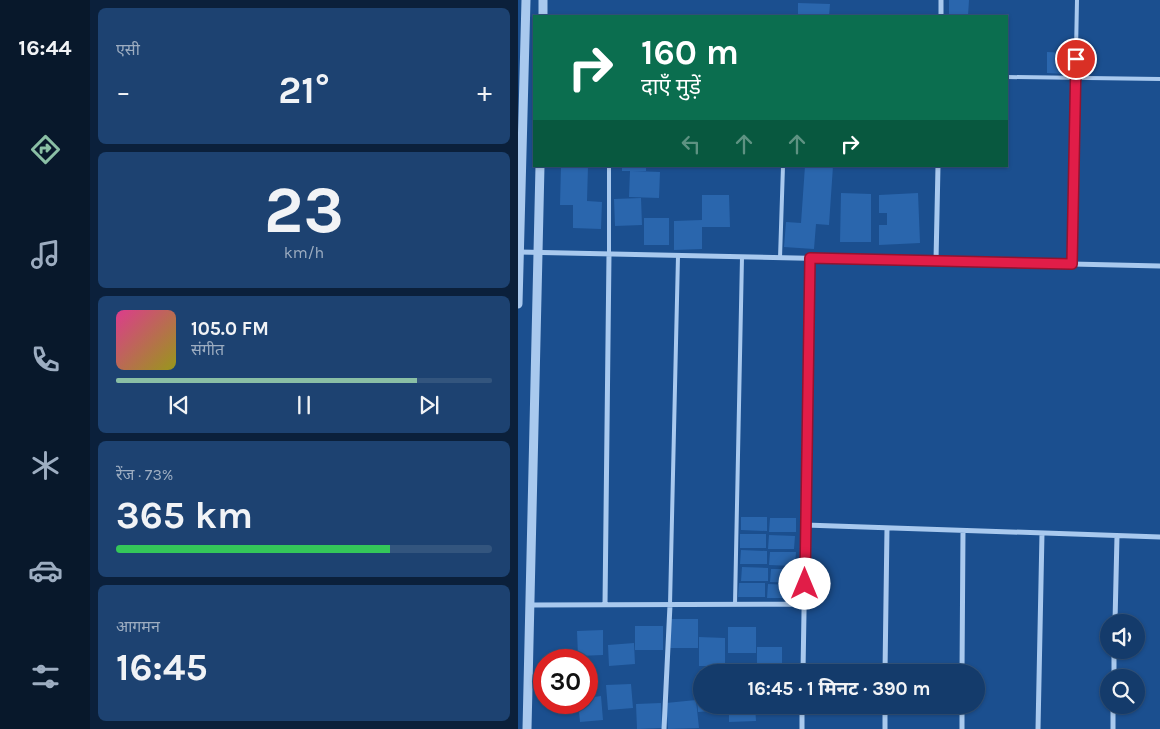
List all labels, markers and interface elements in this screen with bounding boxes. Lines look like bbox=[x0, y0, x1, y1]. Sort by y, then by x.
text: 160 m bbox=[641, 32, 739, 73]
text: 16:44 bbox=[18, 35, 72, 61]
icon: right bbox=[558, 35, 623, 100]
pin bbox=[1055, 38, 1097, 80]
text: एसी bbox=[116, 40, 140, 59]
icon: arrive bbox=[1062, 45, 1090, 73]
text: 21° bbox=[278, 68, 330, 113]
text: दाएँ मुड़ें bbox=[641, 74, 701, 100]
text: − bbox=[116, 75, 131, 108]
text: + bbox=[477, 75, 492, 108]
icon: left bbox=[677, 130, 705, 158]
icon: ahead bbox=[730, 130, 758, 158]
icon: ahead bbox=[783, 130, 811, 158]
icon: right bbox=[836, 130, 864, 158]
icon: directions bbox=[28, 132, 63, 167]
text: 23 bbox=[264, 172, 344, 248]
icon: music bbox=[28, 237, 63, 272]
text: km/h bbox=[284, 243, 324, 262]
text: 105.0 FM bbox=[191, 318, 269, 340]
text: संगीत bbox=[191, 340, 224, 359]
icon: phone bbox=[28, 342, 63, 377]
icon: previous bbox=[165, 391, 193, 419]
icon: pause bbox=[290, 391, 318, 419]
icon: next bbox=[415, 391, 443, 419]
icon: climate bbox=[28, 448, 63, 483]
text: रेंज · 73% bbox=[116, 465, 173, 484]
text: 365 km bbox=[116, 493, 253, 538]
icon: car bbox=[28, 553, 63, 588]
position arrow bbox=[778, 557, 830, 609]
map controls bbox=[1100, 614, 1145, 714]
button: sound bbox=[1100, 614, 1145, 659]
text: आगमन bbox=[116, 617, 160, 636]
text: 16:45 bbox=[116, 645, 208, 690]
speed limit sign: 30 bbox=[533, 649, 598, 714]
icon: filters bbox=[28, 659, 63, 694]
button: search bbox=[1100, 669, 1145, 714]
text: 16:45 · 1 मिनट · 390 m bbox=[748, 678, 930, 700]

